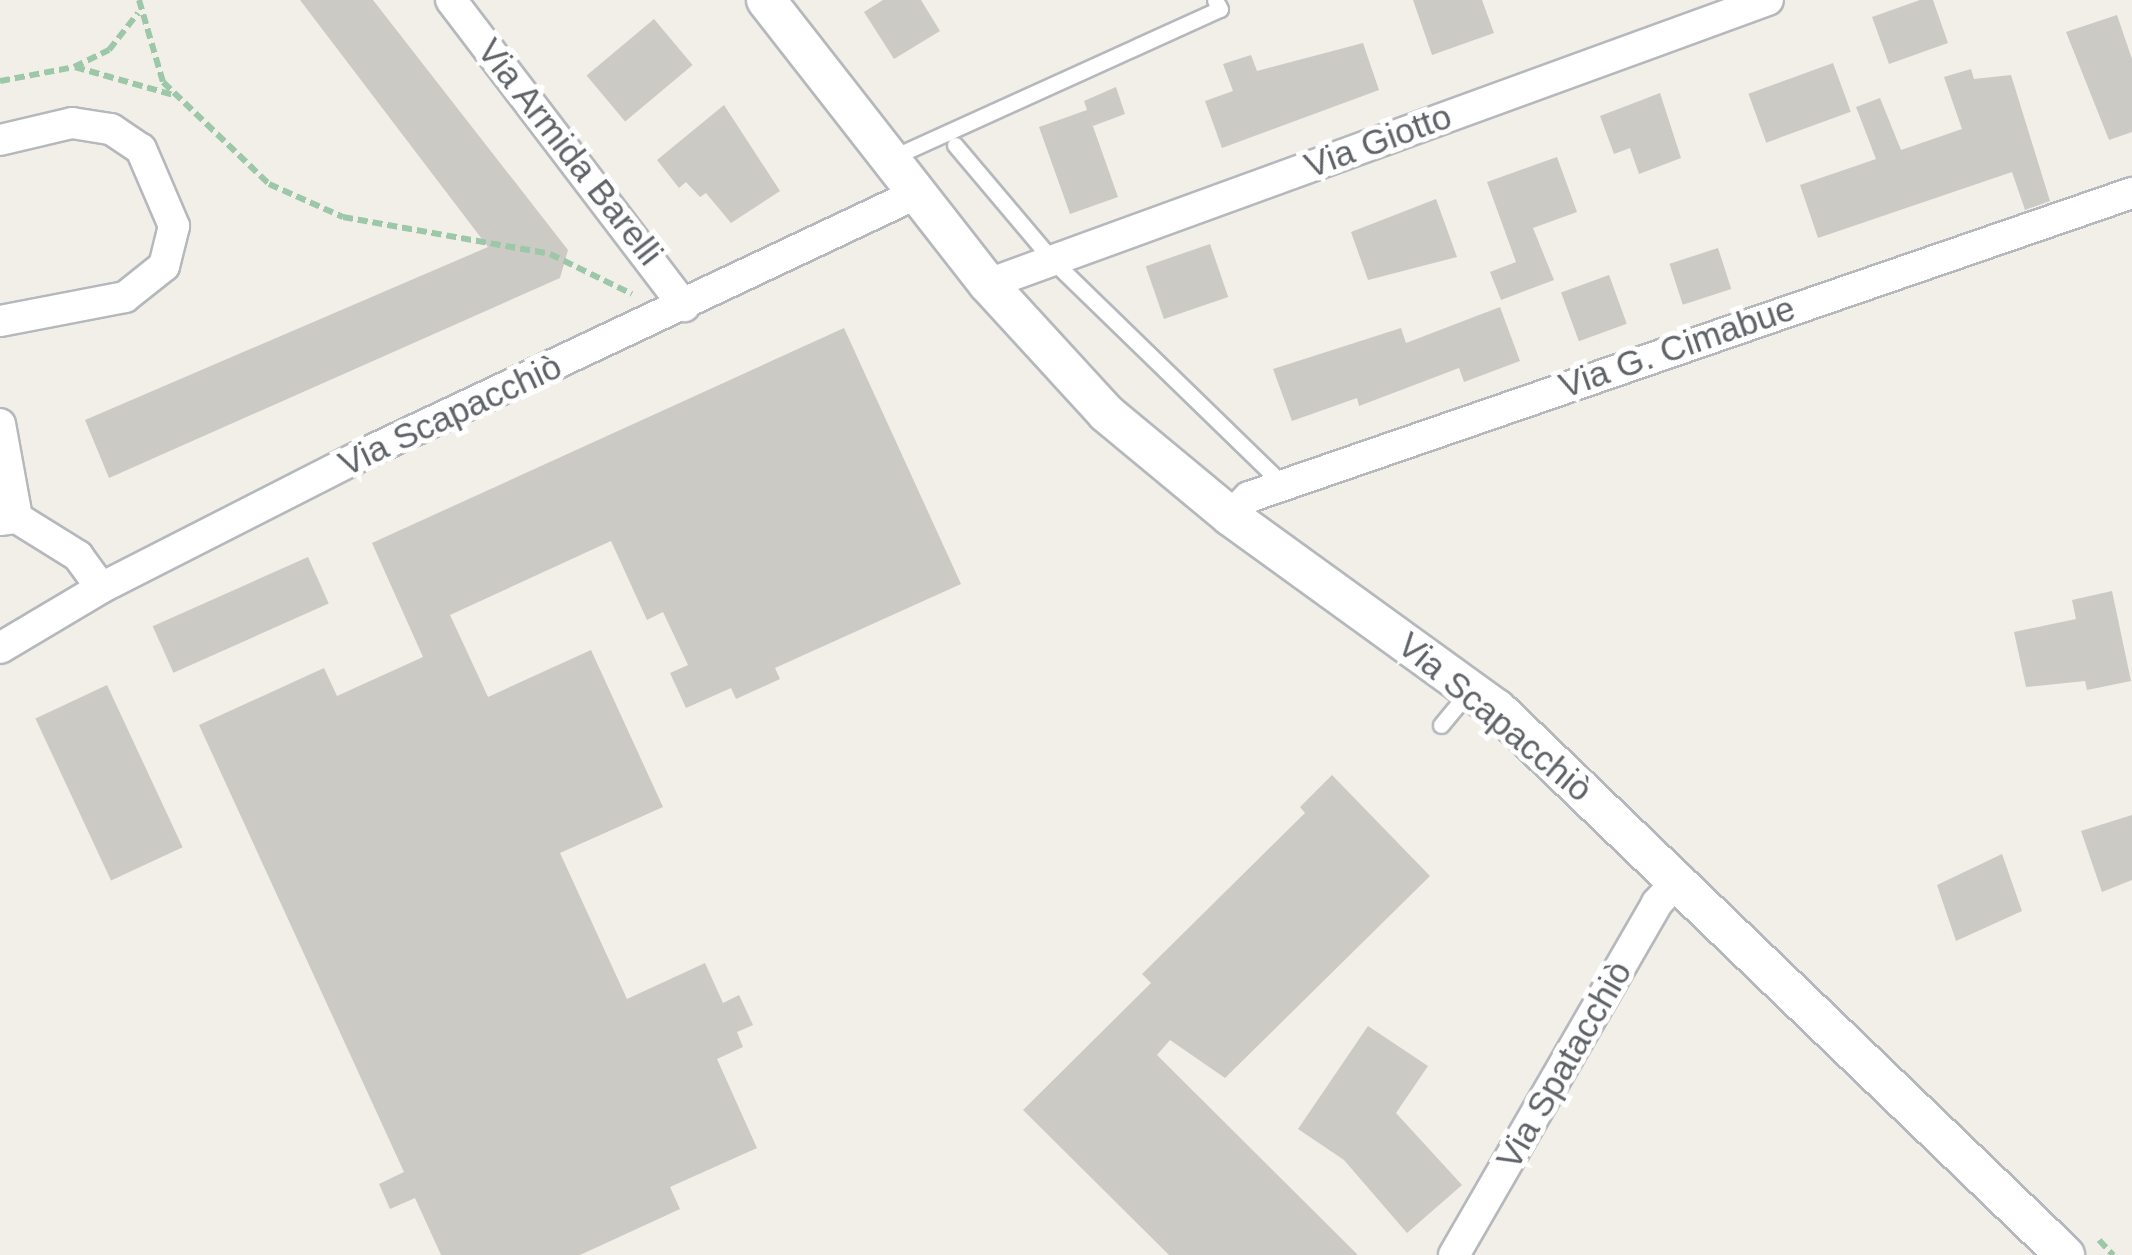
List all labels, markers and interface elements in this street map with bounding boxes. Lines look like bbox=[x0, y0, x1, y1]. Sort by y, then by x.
street label: Via Armida Barelli bbox=[468, 30, 672, 274]
street label: Via Giotto bbox=[1299, 95, 1457, 187]
street label: Via G. Cimabue bbox=[1554, 287, 1800, 407]
street label: Via Scapacchiò bbox=[332, 345, 568, 485]
street label: Via Scapacchiò bbox=[1389, 624, 1601, 810]
street label: Via Spatacchiò bbox=[1488, 954, 1640, 1176]

